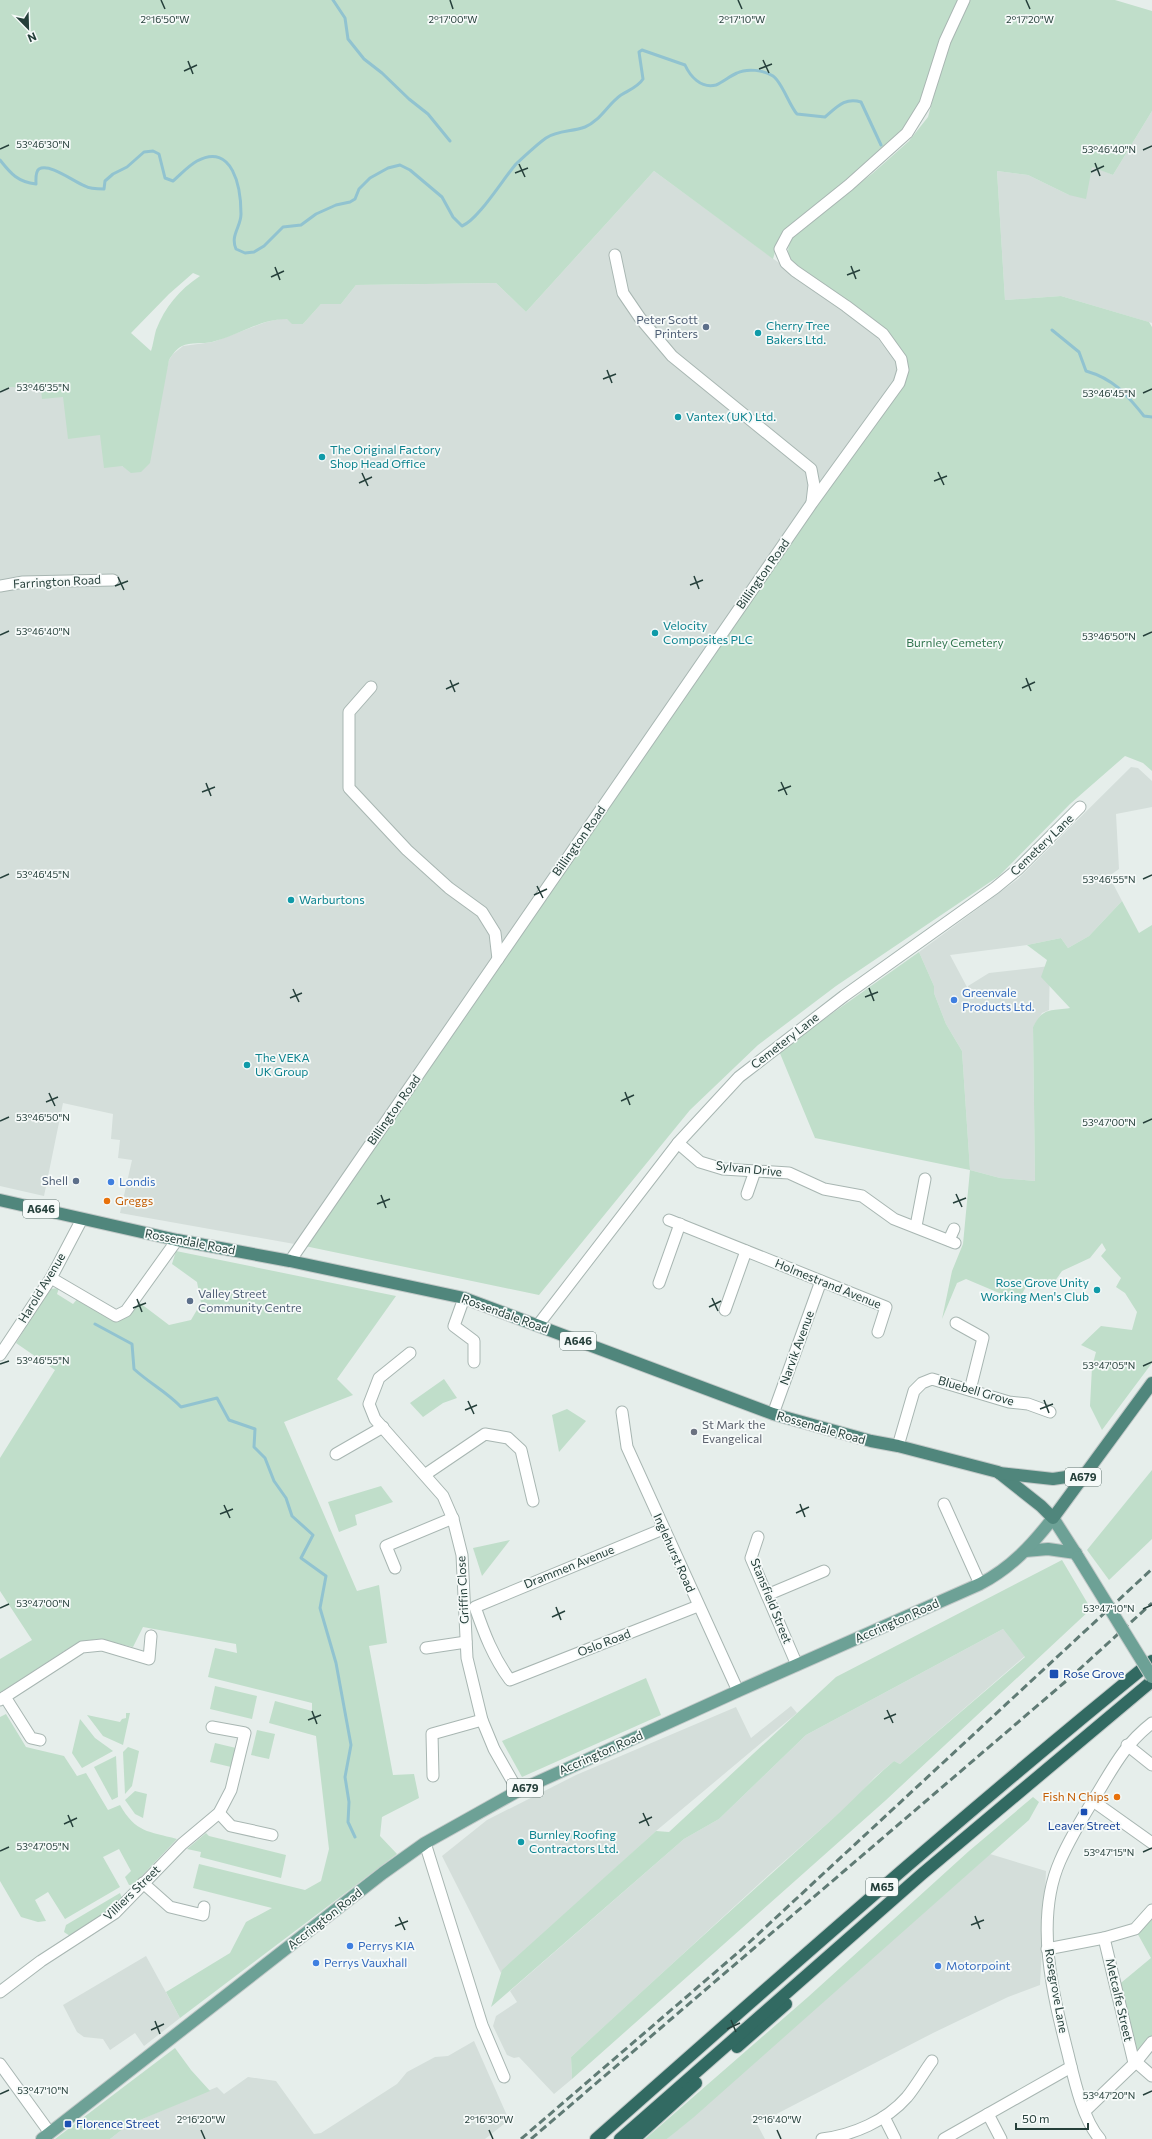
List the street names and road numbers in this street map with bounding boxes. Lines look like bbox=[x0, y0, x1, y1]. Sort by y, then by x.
street label: Billington Road bbox=[733, 536, 792, 611]
street label: Farrington Road bbox=[13, 572, 101, 590]
street label: Billington Road bbox=[549, 803, 608, 878]
street label: Cemetery Lane bbox=[1007, 811, 1076, 878]
street label: Cemetery Lane bbox=[748, 1009, 821, 1071]
street label: Billington Road bbox=[364, 1072, 423, 1147]
street label: Sylvan Drive bbox=[715, 1158, 783, 1178]
road number: A646 bbox=[23, 1200, 59, 1218]
street label: Rossendale Road bbox=[144, 1225, 237, 1257]
street label: Harold Avenue bbox=[15, 1250, 68, 1325]
street label: Holmestrand Avenue bbox=[773, 1255, 884, 1311]
street label: Rossendale Road bbox=[460, 1291, 551, 1335]
street label: Narvik Avenue bbox=[776, 1309, 816, 1387]
road number: A646 bbox=[560, 1332, 596, 1350]
street label: Bluebell Grove bbox=[937, 1373, 1016, 1408]
street label: Rossendale Road bbox=[775, 1408, 867, 1446]
road number: A679 bbox=[1065, 1468, 1101, 1486]
street label: Inglehurst Road bbox=[651, 1511, 699, 1594]
street label: Drammen Avenue bbox=[521, 1542, 616, 1591]
street label: Griffin Close bbox=[453, 1556, 471, 1625]
street label: Stansfield Street bbox=[748, 1556, 795, 1645]
street label: Accrington Road bbox=[852, 1595, 941, 1645]
street label: Oslo Road bbox=[575, 1626, 632, 1659]
street label: Accrington Road bbox=[556, 1727, 645, 1777]
road number: A679 bbox=[507, 1779, 543, 1797]
street label: Villiers Street bbox=[100, 1862, 163, 1923]
road number: M65 bbox=[866, 1878, 898, 1896]
street label: Accrington Road bbox=[284, 1885, 364, 1952]
street label: Rosegrove Lane bbox=[1043, 1948, 1071, 2034]
street label: Metcalfe Street bbox=[1104, 1957, 1136, 2043]

